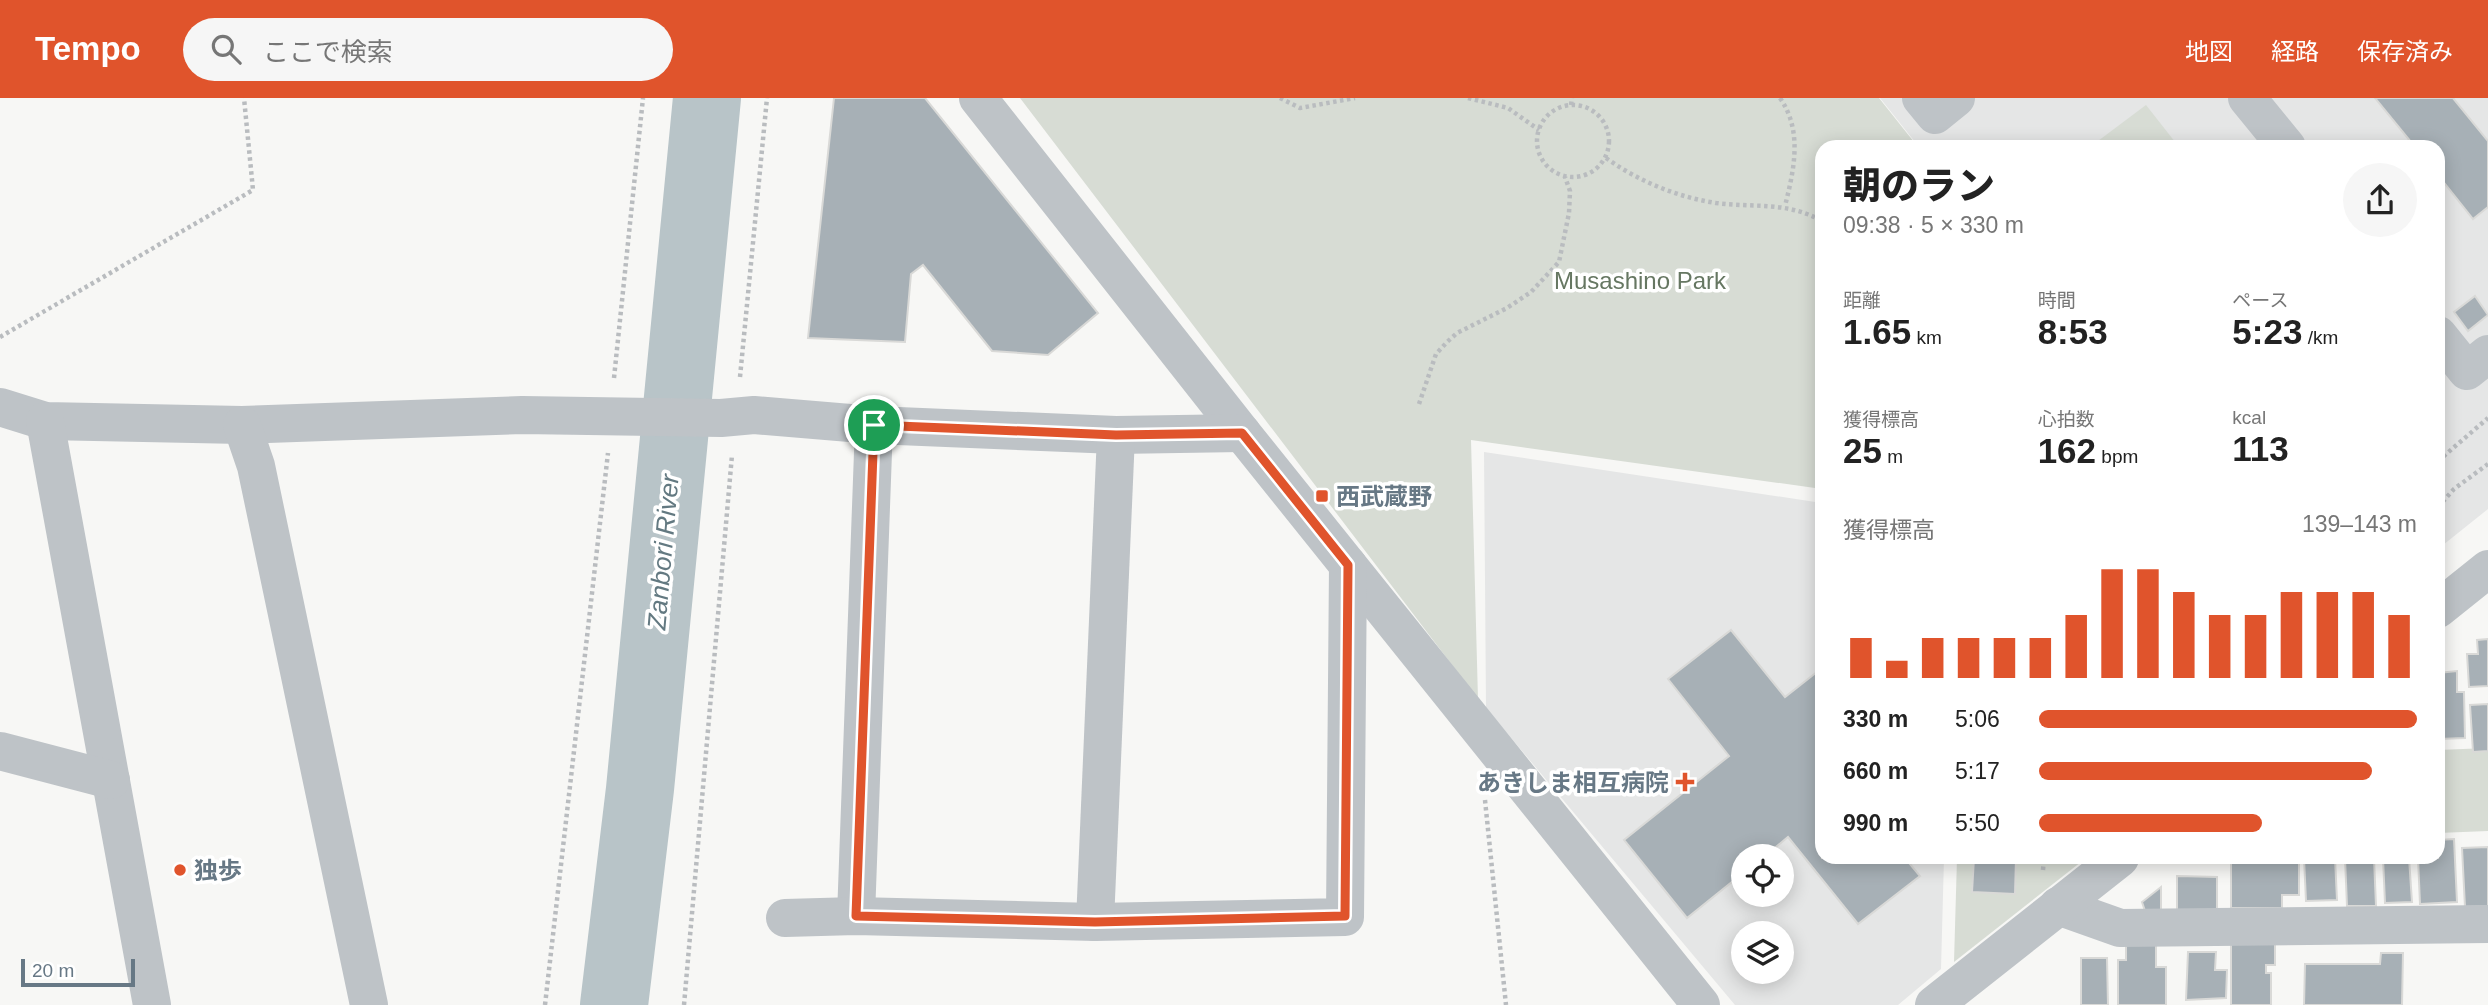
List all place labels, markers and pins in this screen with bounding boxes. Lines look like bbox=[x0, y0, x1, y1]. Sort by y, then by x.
pin bbox=[844, 395, 904, 455]
place label: 西武蔵野 bbox=[1336, 483, 1432, 510]
marker: 西武蔵野 bbox=[1314, 488, 1330, 504]
place label: あきしま相互病院 bbox=[1477, 769, 1669, 796]
marker: あきしま相互病院 bbox=[1675, 772, 1695, 792]
place label: 独歩 bbox=[194, 857, 242, 884]
marker: 独歩 bbox=[172, 862, 188, 878]

